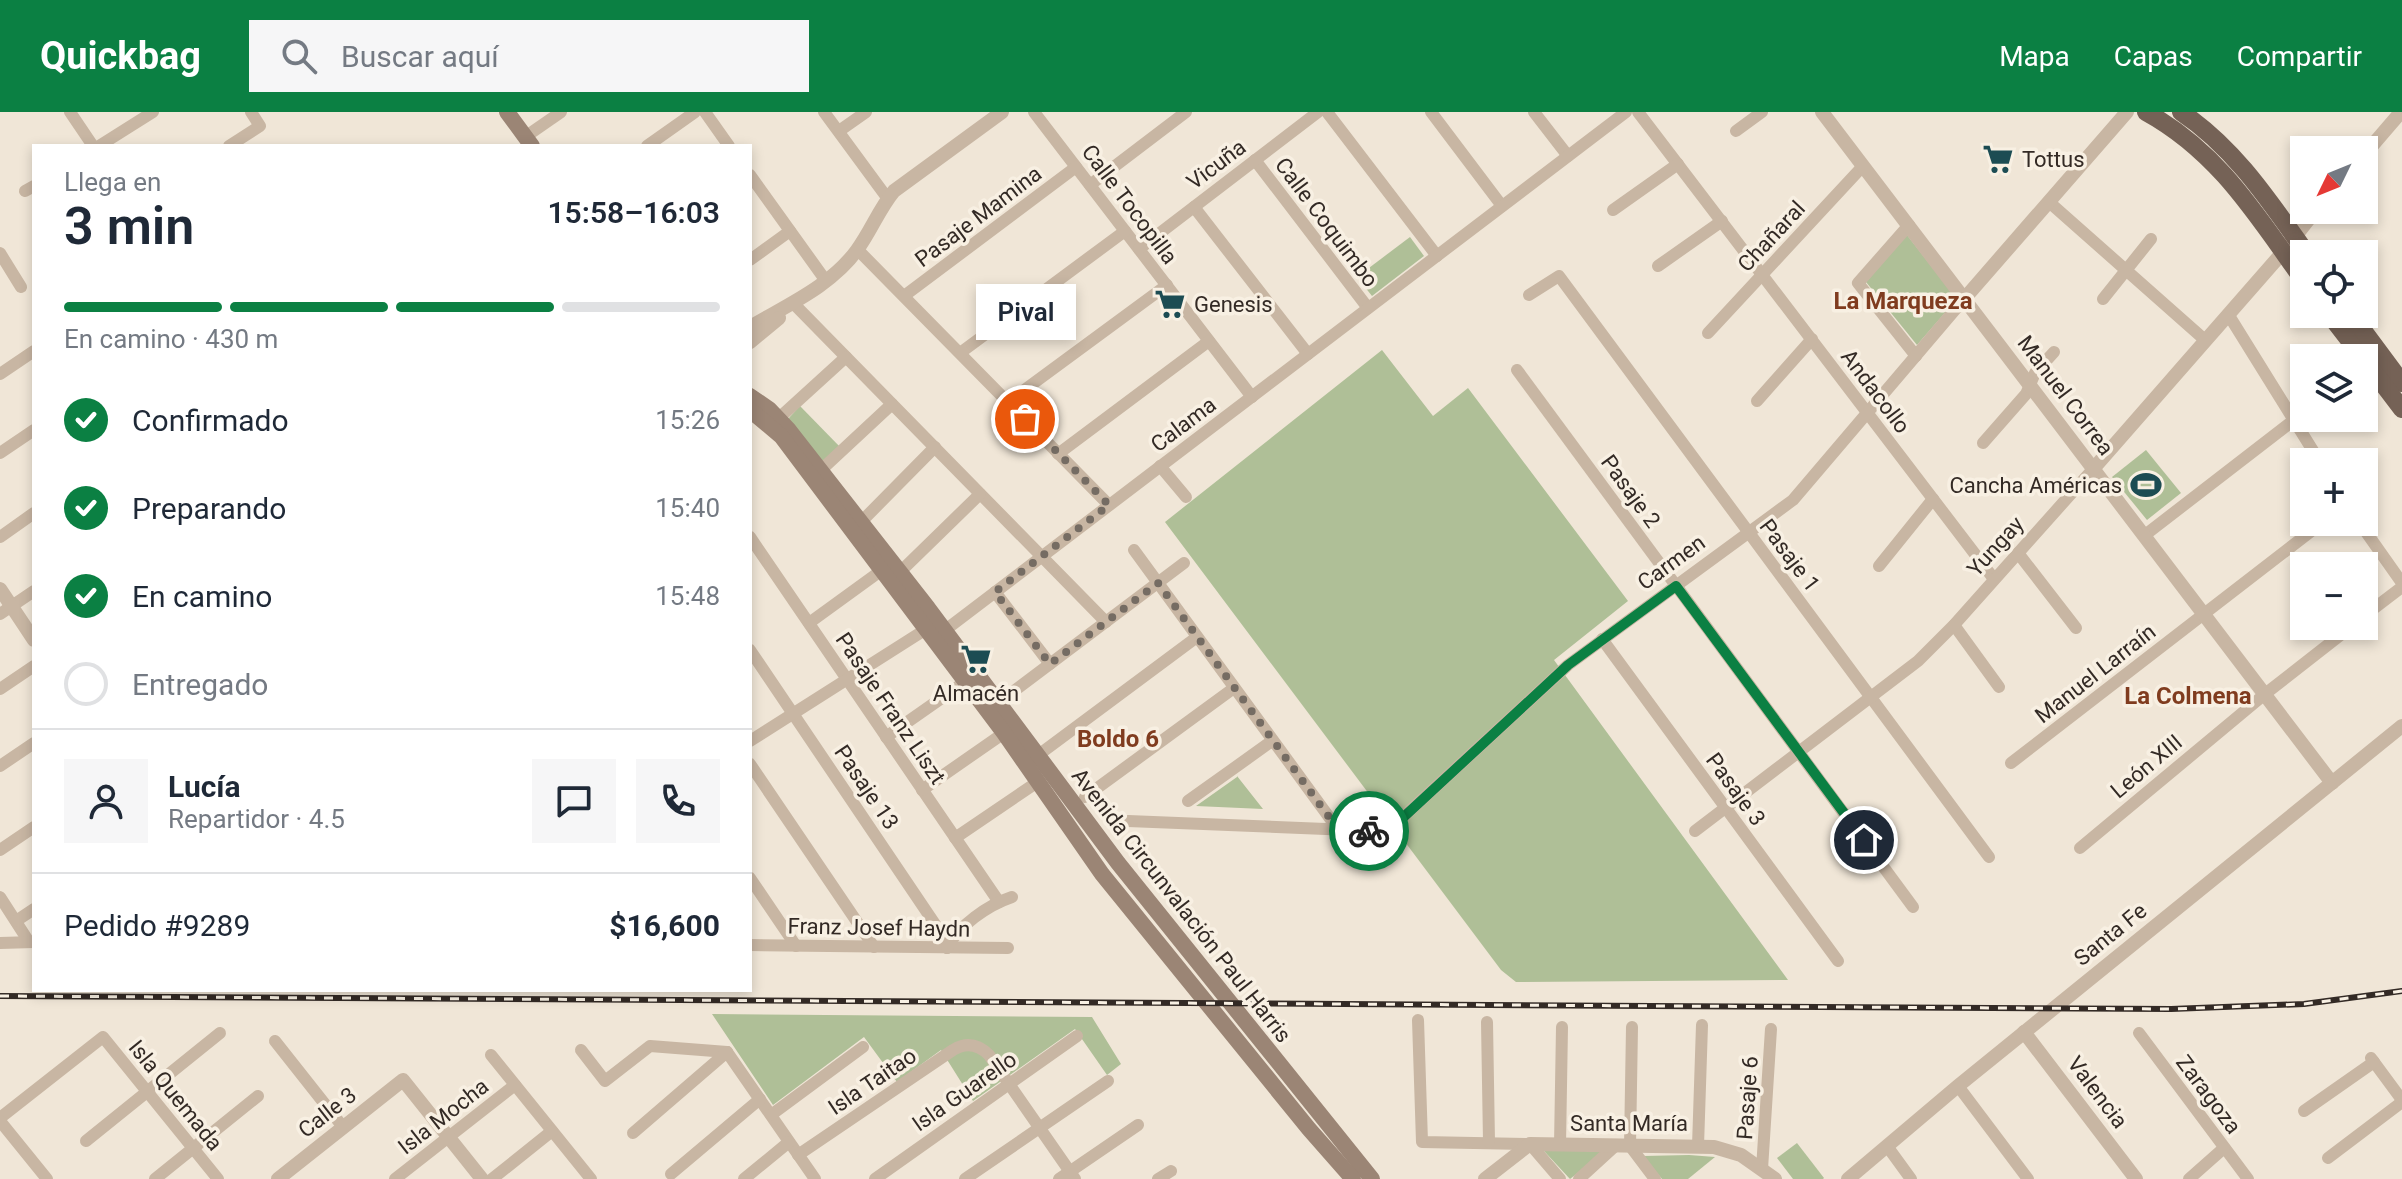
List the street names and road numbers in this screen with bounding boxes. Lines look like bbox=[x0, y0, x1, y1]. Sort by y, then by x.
street label: Vicuña bbox=[1182, 134, 1251, 195]
street label: Calle Tocopilla bbox=[1077, 140, 1183, 269]
street label: Calle Coquimbo bbox=[1270, 153, 1383, 292]
street label: Pasaje Mamina bbox=[910, 161, 1046, 272]
street label: Chañaral bbox=[1733, 196, 1810, 277]
street label: Manuel Correa bbox=[2013, 331, 2119, 460]
street label: Andacollo bbox=[1836, 345, 1915, 438]
street label: Calama bbox=[1146, 392, 1221, 457]
street label: Pasaje 2 bbox=[1596, 450, 1665, 533]
street label: Yungay bbox=[1962, 511, 2029, 581]
street label: Pasaje 1 bbox=[1754, 514, 1825, 596]
street label: Carmen bbox=[1633, 530, 1710, 595]
street label: Manuel Larraín bbox=[2030, 619, 2160, 728]
street label: Pasaje Franz Liszt bbox=[831, 628, 951, 789]
street label: León XIII bbox=[2106, 729, 2187, 803]
street label: Pasaje 13 bbox=[829, 740, 904, 834]
street label: Pasaje 3 bbox=[1701, 748, 1770, 831]
street label: Avenida Circunvalación Paul Harris bbox=[1067, 763, 1296, 1047]
street label: Santa Fe bbox=[2069, 898, 2151, 971]
street label: Franz Josef Haydn bbox=[788, 913, 970, 942]
street label: Isla Quemada bbox=[124, 1035, 228, 1156]
street label: Isla Taitao bbox=[824, 1043, 921, 1120]
street label: Isla Guarello bbox=[907, 1046, 1021, 1136]
street label: Zaragoza bbox=[2171, 1050, 2246, 1138]
street label: Valencia bbox=[2062, 1051, 2133, 1133]
street label: Pasaje 6 bbox=[1732, 1055, 1763, 1141]
street label: Isla Mocha bbox=[393, 1073, 493, 1159]
street label: Calle 3 bbox=[293, 1082, 361, 1143]
street label: Santa María bbox=[1570, 1111, 1688, 1136]

